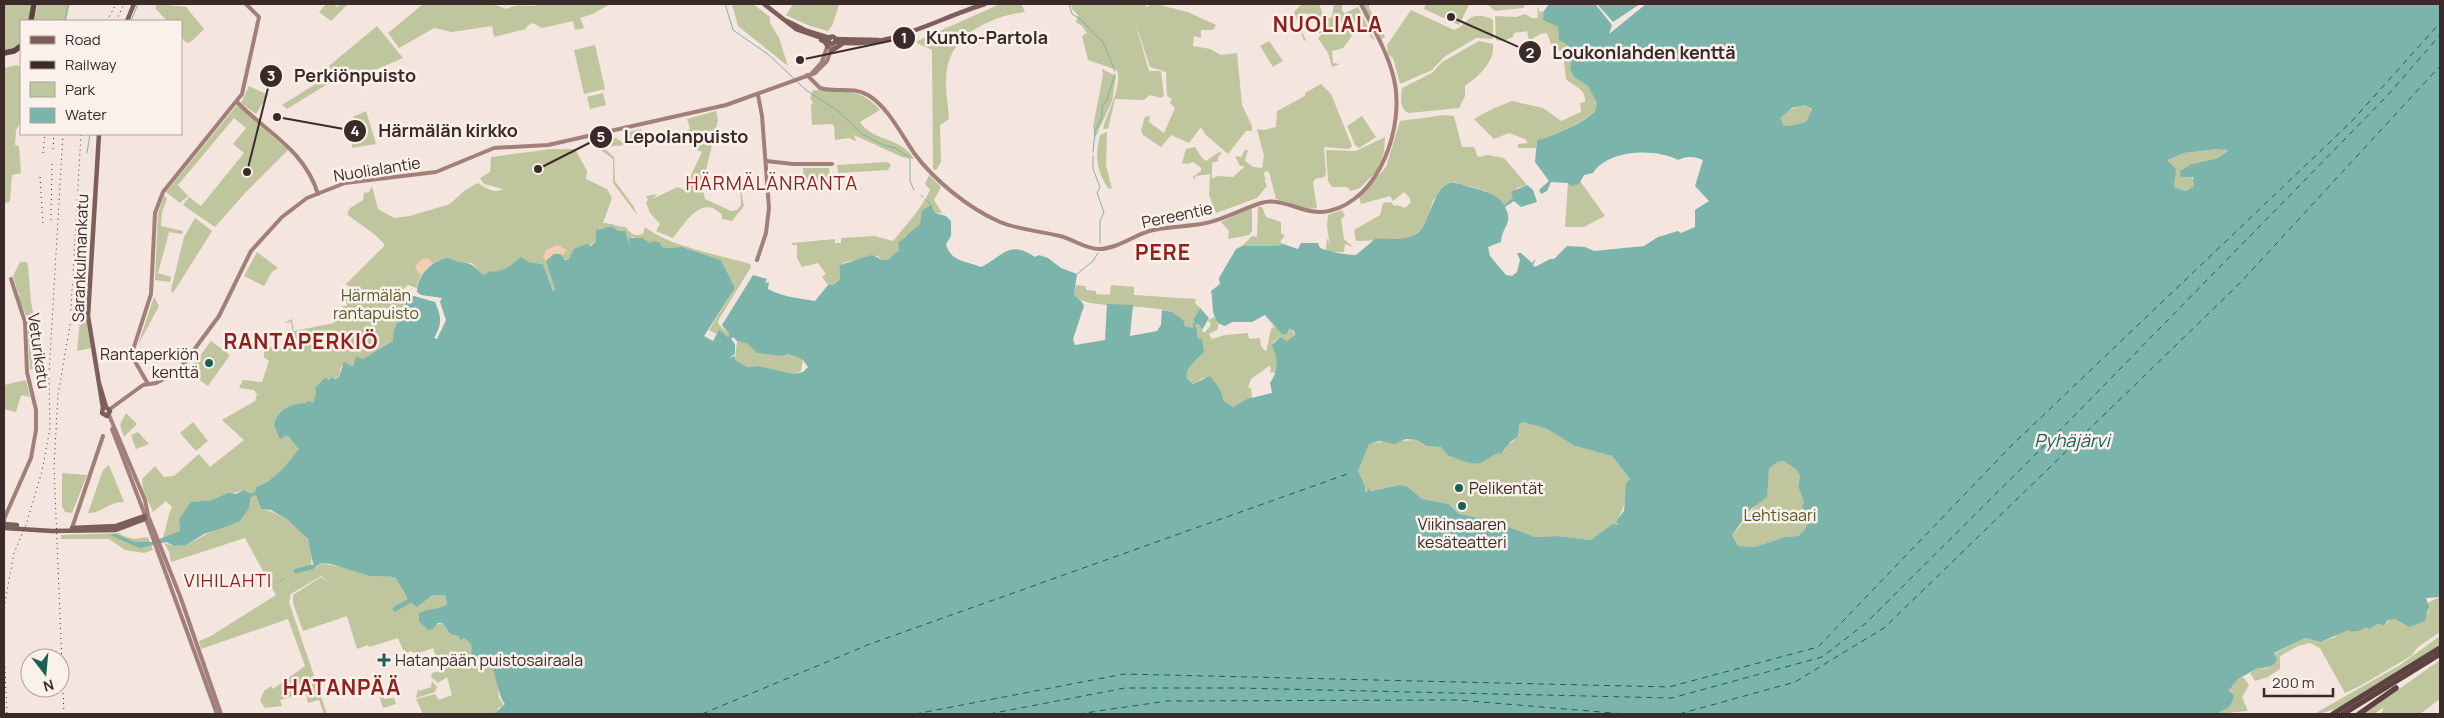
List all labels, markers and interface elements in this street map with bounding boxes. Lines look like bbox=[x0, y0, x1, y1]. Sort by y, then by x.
district label: NUOLIALA bbox=[1273, 10, 1383, 38]
legend bbox=[20, 20, 182, 135]
callout: Kunto-Partola bbox=[891, 22, 1059, 55]
text: Kunto-Partola bbox=[926, 25, 1048, 49]
text: 1 bbox=[901, 27, 907, 48]
text: Road bbox=[65, 29, 101, 50]
callout: Loukonlahden kenttä bbox=[1517, 36, 1746, 69]
text: Loukonlahden kenttä bbox=[1552, 40, 1736, 64]
text: 2 bbox=[1526, 42, 1535, 63]
text: Railway bbox=[65, 54, 117, 75]
callout: Perkiönpuisto bbox=[259, 59, 426, 92]
text: Perkiönpuisto bbox=[294, 63, 416, 87]
text: 3 bbox=[267, 65, 275, 86]
text: Park bbox=[65, 79, 95, 100]
text: Water bbox=[65, 104, 107, 125]
callout: Härmälän kirkko bbox=[343, 114, 528, 147]
text: Härmälän kirkko bbox=[378, 118, 518, 142]
text: 4 bbox=[350, 120, 360, 141]
callout: Lepolanpuisto bbox=[588, 120, 758, 153]
text: Lepolanpuisto bbox=[624, 124, 748, 148]
text: 5 bbox=[597, 126, 606, 147]
street label: Nuolialantie bbox=[332, 151, 422, 187]
district label: HÄRMÄLÄNRANTA bbox=[686, 170, 858, 196]
street label: Sarankulmankatu bbox=[67, 193, 93, 323]
street label: Pereentie bbox=[1139, 197, 1215, 233]
district label: PERE bbox=[1135, 238, 1191, 266]
park label: Härmälän rantapuisto bbox=[333, 284, 419, 324]
street label: Veturikatu bbox=[23, 312, 55, 390]
district label: RANTAPERKIÖ bbox=[223, 327, 379, 355]
place label: Rantaperkiön kenttä bbox=[100, 343, 199, 383]
marker: Rantaperkiön kenttä bbox=[203, 357, 215, 369]
water label: Pyhäjärvi bbox=[2034, 428, 2112, 452]
place label: Pelikentät bbox=[1469, 477, 1544, 499]
marker: Pelikentät bbox=[1453, 482, 1465, 494]
marker: Viikinsaaren kesäteatteri bbox=[1456, 500, 1468, 512]
park label: Lehtisaari bbox=[1744, 504, 1816, 526]
place label: Viikinsaaren kesäteatteri bbox=[1417, 513, 1507, 553]
district label: VIHILAHTI bbox=[184, 568, 272, 592]
north arrow bbox=[20, 648, 70, 698]
place label: Hatanpään puistosairaala bbox=[395, 649, 583, 671]
marker: Hatanpään puistosairaala bbox=[377, 653, 391, 667]
scale bar bbox=[2264, 666, 2333, 698]
text: 200 m bbox=[2272, 672, 2315, 693]
district label: HATANPÄÄ bbox=[283, 673, 401, 701]
text: N bbox=[41, 675, 56, 696]

